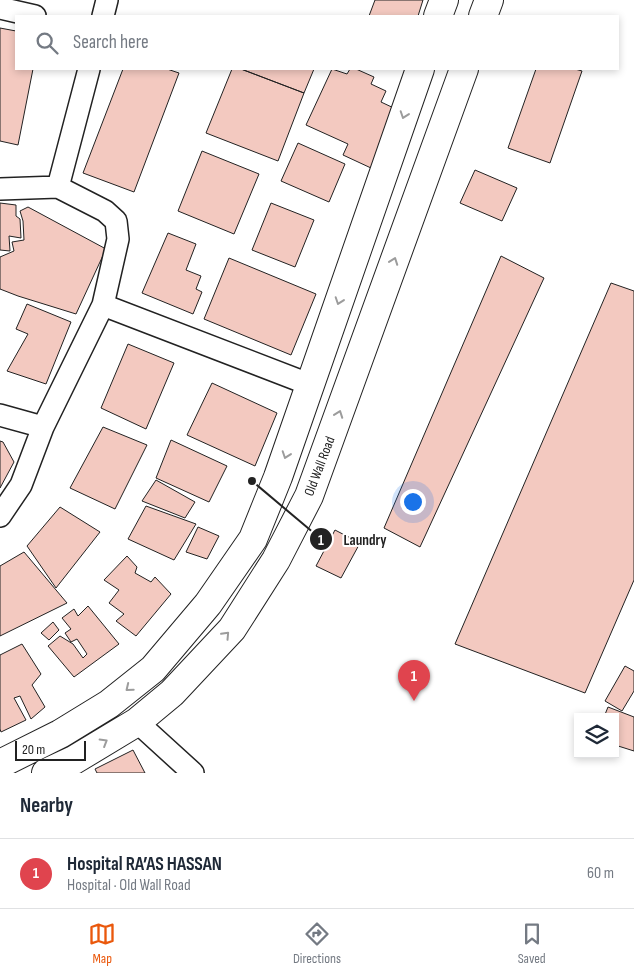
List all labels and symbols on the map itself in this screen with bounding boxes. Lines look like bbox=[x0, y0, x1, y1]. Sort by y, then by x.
one-way arrow bbox=[400, 110, 410, 119]
one-way arrow bbox=[388, 257, 398, 266]
one-way arrow bbox=[335, 297, 345, 305]
one-way arrow bbox=[333, 410, 343, 419]
street label: Old Wall Road bbox=[300, 434, 339, 498]
one-way arrow bbox=[282, 450, 292, 459]
your location bbox=[400, 489, 426, 515]
callout: Laundry bbox=[309, 524, 397, 554]
text: 1 bbox=[318, 531, 324, 550]
text: Laundry bbox=[344, 531, 387, 550]
one-way arrow bbox=[220, 632, 229, 641]
pin: 1 bbox=[398, 660, 430, 701]
one-way arrow bbox=[126, 682, 135, 690]
scale bar bbox=[15, 738, 86, 761]
one-way arrow bbox=[99, 738, 108, 748]

